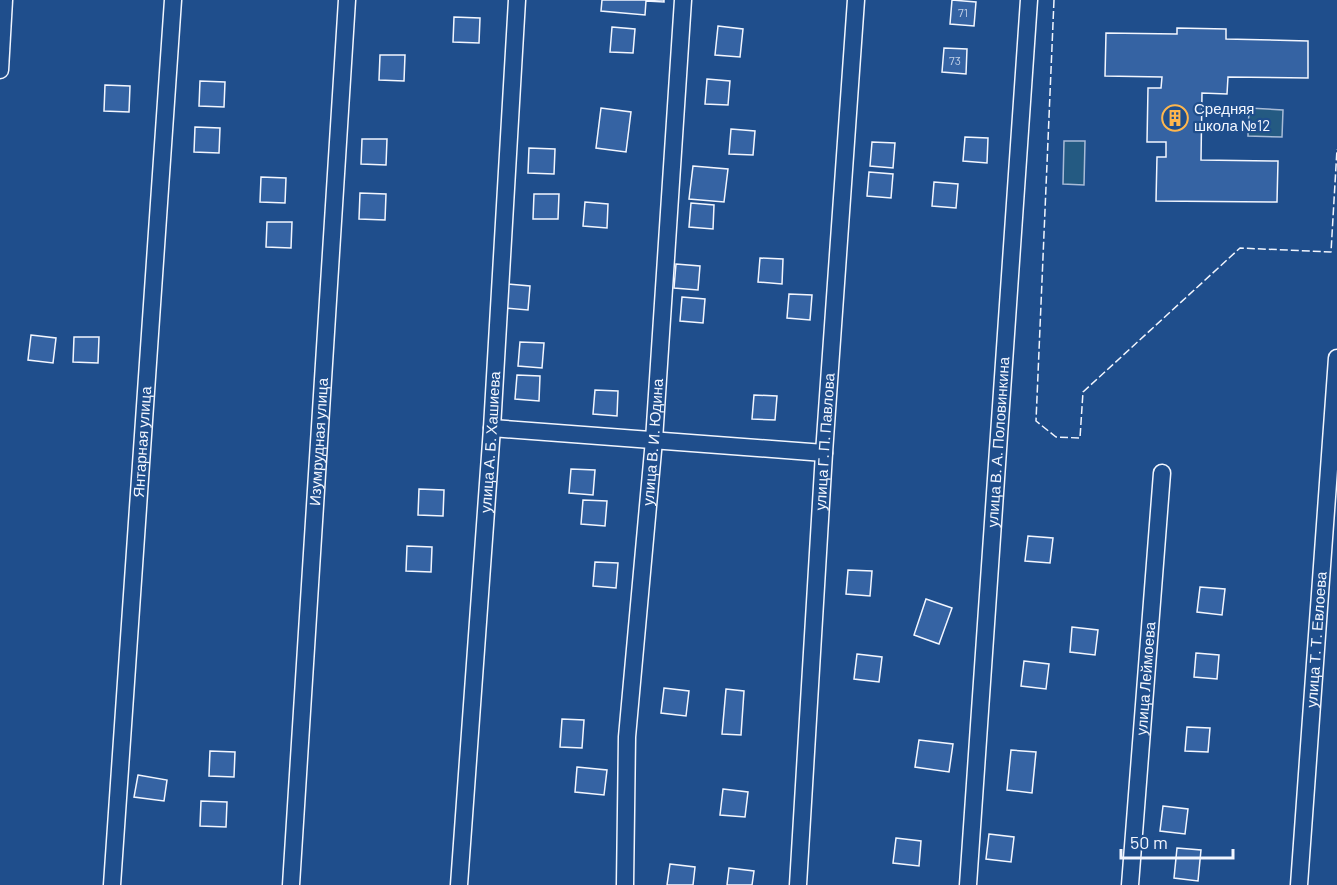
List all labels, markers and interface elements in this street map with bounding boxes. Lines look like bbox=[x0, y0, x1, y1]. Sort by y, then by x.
house number: 71 bbox=[958, 5, 968, 19]
house number: 73 bbox=[949, 53, 961, 67]
place label: Средняя школа №12 bbox=[1194, 99, 1270, 134]
building icon: Средняя школа №12 bbox=[1160, 103, 1190, 133]
street label: улица В. А. Половинкина bbox=[983, 355, 1012, 528]
street label: улица А. Б. Хашиева bbox=[476, 370, 503, 513]
street label: улица Г. П. Павлова bbox=[811, 372, 838, 511]
street label: Изумрудная улица bbox=[305, 377, 331, 506]
street label: улица В. И. Юдина bbox=[638, 377, 666, 507]
street label: Янтарная улица bbox=[129, 385, 154, 498]
street label: улица Т. Т. Евлоева bbox=[1302, 570, 1330, 708]
street label: улица Леймоева bbox=[1132, 620, 1158, 736]
scale bar bbox=[1121, 822, 1234, 860]
text: 50 m bbox=[1130, 831, 1168, 853]

